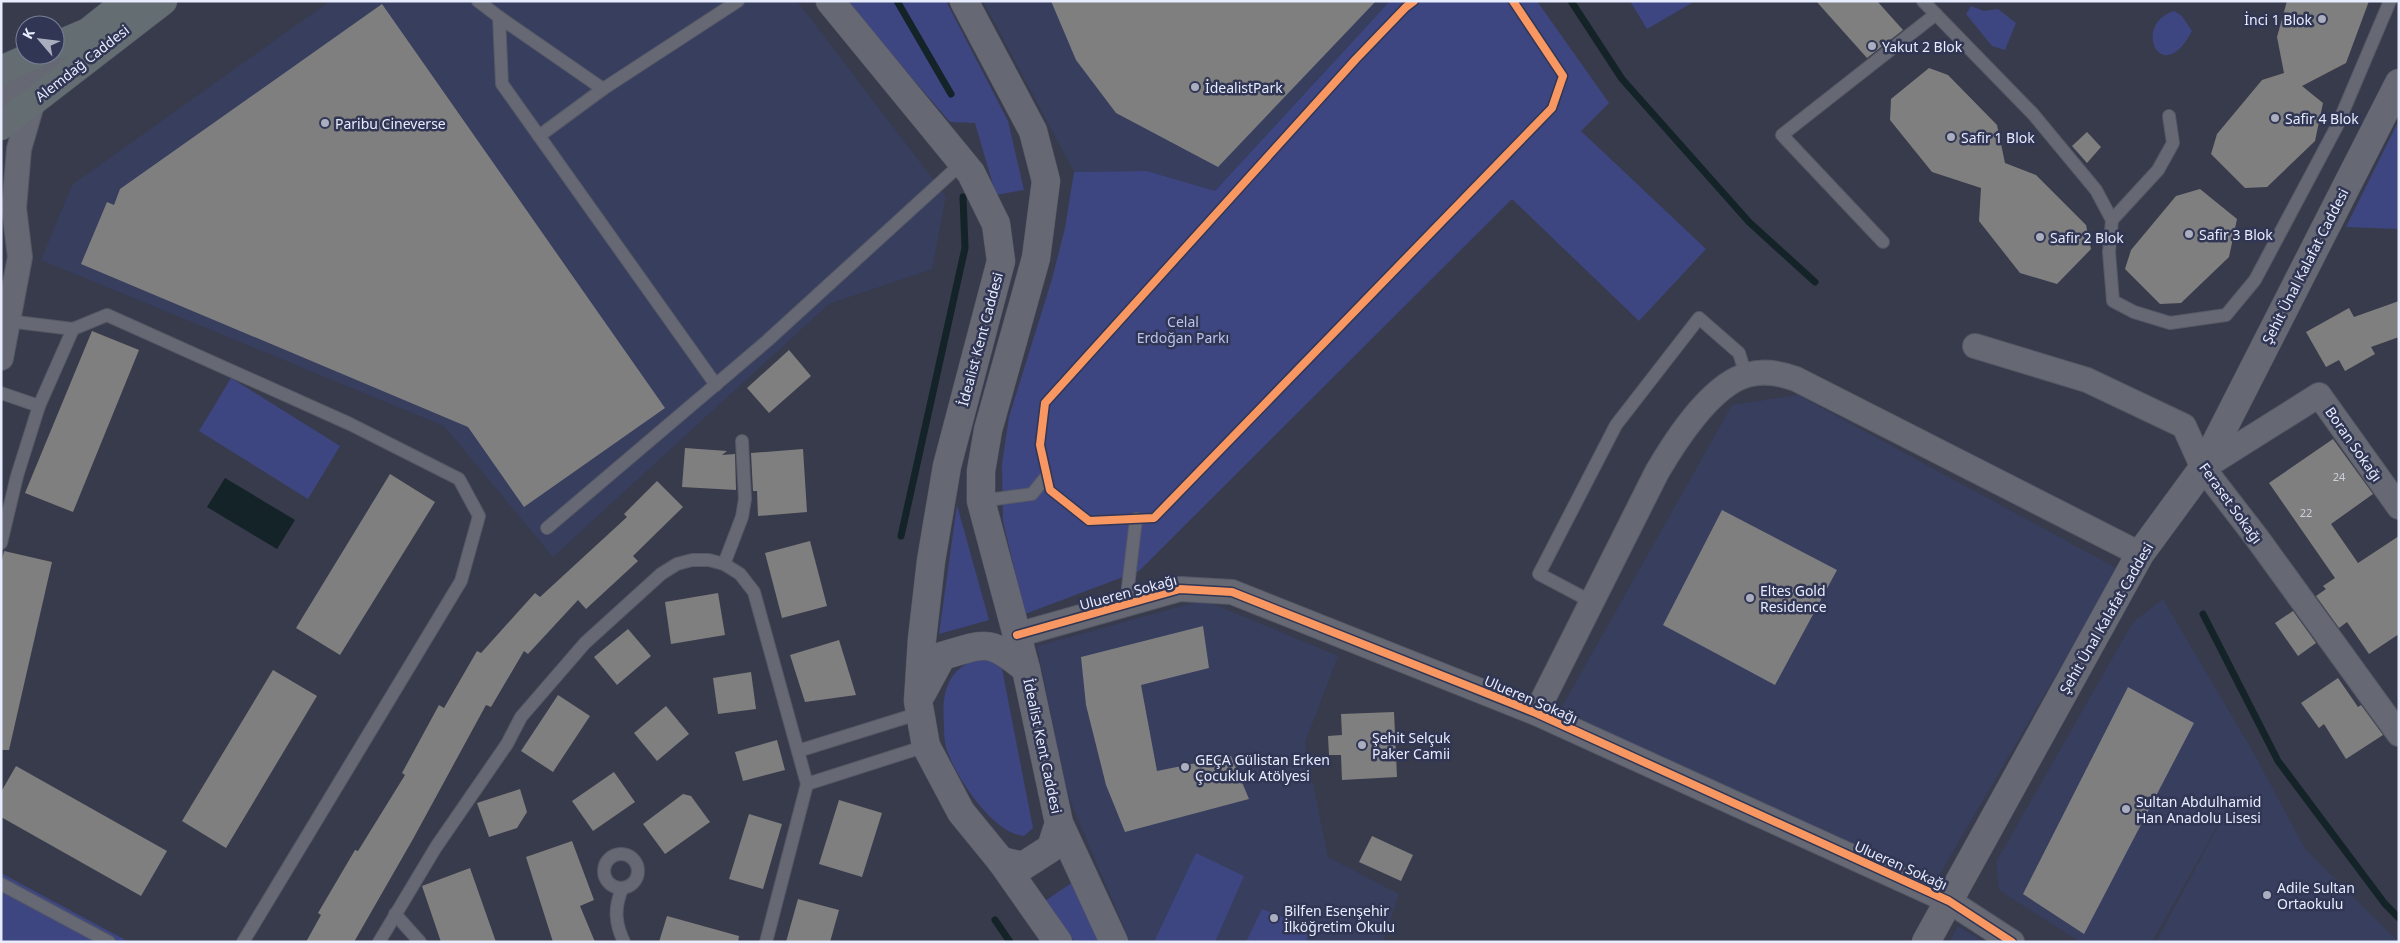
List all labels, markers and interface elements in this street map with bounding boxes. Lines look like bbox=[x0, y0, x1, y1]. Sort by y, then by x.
place label: İnci 1 Blok bbox=[2244, 10, 2313, 29]
marker: İnci 1 Blok bbox=[2316, 13, 2328, 25]
north arrow bbox=[15, 15, 65, 65]
street label: Alemdağ Caddesi bbox=[31, 20, 133, 106]
text: K bbox=[18, 24, 39, 42]
place label: Yakut 2 Blok bbox=[1882, 37, 1963, 56]
marker: Yakut 2 Blok bbox=[1866, 40, 1878, 52]
place label: İdealistPark bbox=[1205, 78, 1283, 97]
marker: İdealistPark bbox=[1189, 81, 1201, 93]
place label: Safir 4 Blok bbox=[2285, 109, 2359, 128]
marker: Safir 4 Blok bbox=[2269, 112, 2281, 124]
place label: Paribu Cineverse bbox=[335, 114, 446, 133]
marker: Paribu Cineverse bbox=[319, 117, 331, 129]
place label: Safir 1 Blok bbox=[1961, 128, 2035, 147]
marker: Safir 1 Blok bbox=[1945, 131, 1957, 143]
street label: Şehit Ünal Kalafat Caddesi bbox=[2257, 185, 2353, 347]
place label: Safir 3 Blok bbox=[2199, 225, 2273, 244]
place label: Safir 2 Blok bbox=[2050, 228, 2124, 247]
marker: Safir 3 Blok bbox=[2183, 228, 2195, 240]
marker: Safir 2 Blok bbox=[2034, 231, 2046, 243]
street label: İdealist Kent Caddesi bbox=[953, 270, 1007, 408]
park label: Celal Erdoğan Parkı bbox=[1137, 312, 1229, 347]
street label: Boran Sokağı bbox=[2321, 403, 2387, 485]
street label: Feraset Sokağı bbox=[2195, 459, 2267, 547]
house number: 24 bbox=[2333, 469, 2346, 484]
house number: 22 bbox=[2300, 505, 2312, 520]
street label: Şehit Ünal Kalafat Caddesi bbox=[2055, 539, 2157, 697]
street label: Ulueren Sokağı bbox=[1077, 570, 1179, 614]
place label: Eltes Gold Residence bbox=[1760, 581, 1827, 616]
marker: Eltes Gold Residence bbox=[1744, 592, 1756, 604]
street label: Ulueren Sokağı bbox=[1481, 671, 1581, 727]
street label: İdealist Kent Caddesi bbox=[1019, 677, 1067, 815]
place label: Şehit Selçuk Paker Camii bbox=[1372, 728, 1451, 763]
marker: Şehit Selçuk Paker Camii bbox=[1356, 739, 1368, 751]
place label: GEÇA Gülistan Erken Çocukluk Atölyesi bbox=[1195, 750, 1330, 785]
marker: GEÇA Gülistan Erken Çocukluk Atölyesi bbox=[1179, 761, 1191, 773]
place label: Sultan Abdulhamid Han Anadolu Lisesi bbox=[2136, 792, 2261, 827]
marker: Sultan Abdulhamid Han Anadolu Lisesi bbox=[2120, 803, 2132, 815]
street label: Ulueren Sokağı bbox=[1852, 836, 1950, 894]
place label: Adile Sultan Ortaokulu bbox=[2277, 878, 2355, 913]
marker: Adile Sultan Ortaokulu bbox=[2261, 889, 2273, 901]
place label: Bilfen Esenşehir İlköğretim Okulu bbox=[1284, 901, 1395, 936]
marker: Bilfen Esenşehir İlköğretim Okulu bbox=[1268, 912, 1280, 924]

